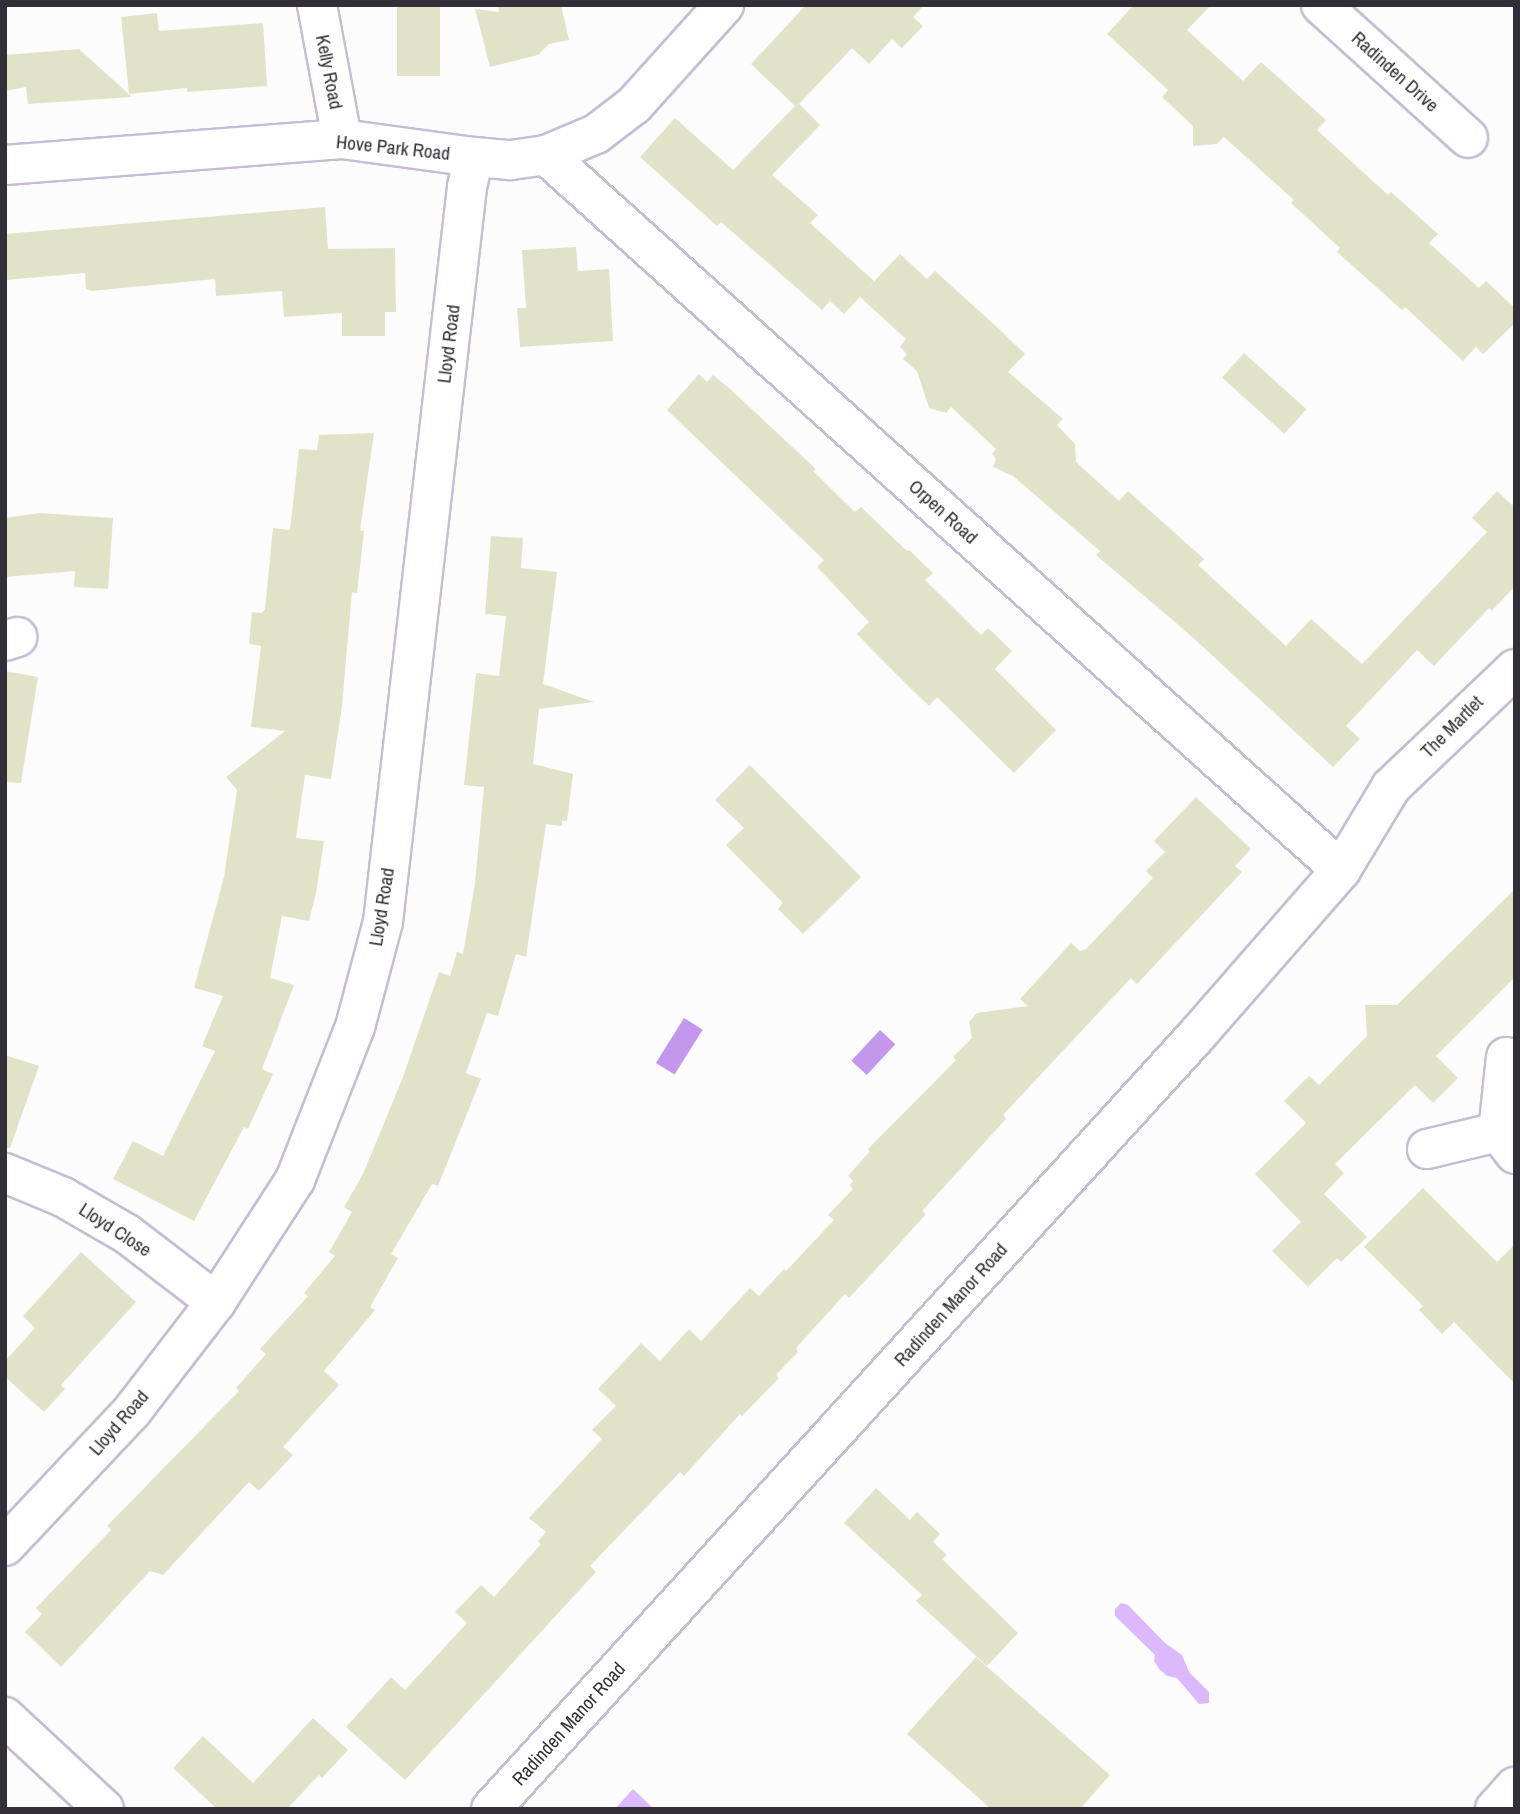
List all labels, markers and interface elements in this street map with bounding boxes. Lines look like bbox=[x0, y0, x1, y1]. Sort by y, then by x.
street label: Radinden Drive bbox=[1347, 27, 1443, 117]
street label: Kelly Road bbox=[311, 33, 347, 111]
street label: Hove Park Road bbox=[335, 131, 451, 165]
street label: Lloyd Road bbox=[433, 303, 465, 385]
street label: Orpen Road bbox=[904, 475, 982, 549]
street label: The Martlet bbox=[1416, 691, 1488, 763]
street label: Lloyd Road bbox=[365, 866, 399, 948]
street label: Lloyd Close bbox=[75, 1198, 155, 1262]
street label: Radinden Manor Road bbox=[890, 1239, 1012, 1371]
street label: Lloyd Road bbox=[85, 1386, 153, 1460]
street label: Radinden Manor Road bbox=[508, 1658, 630, 1790]

